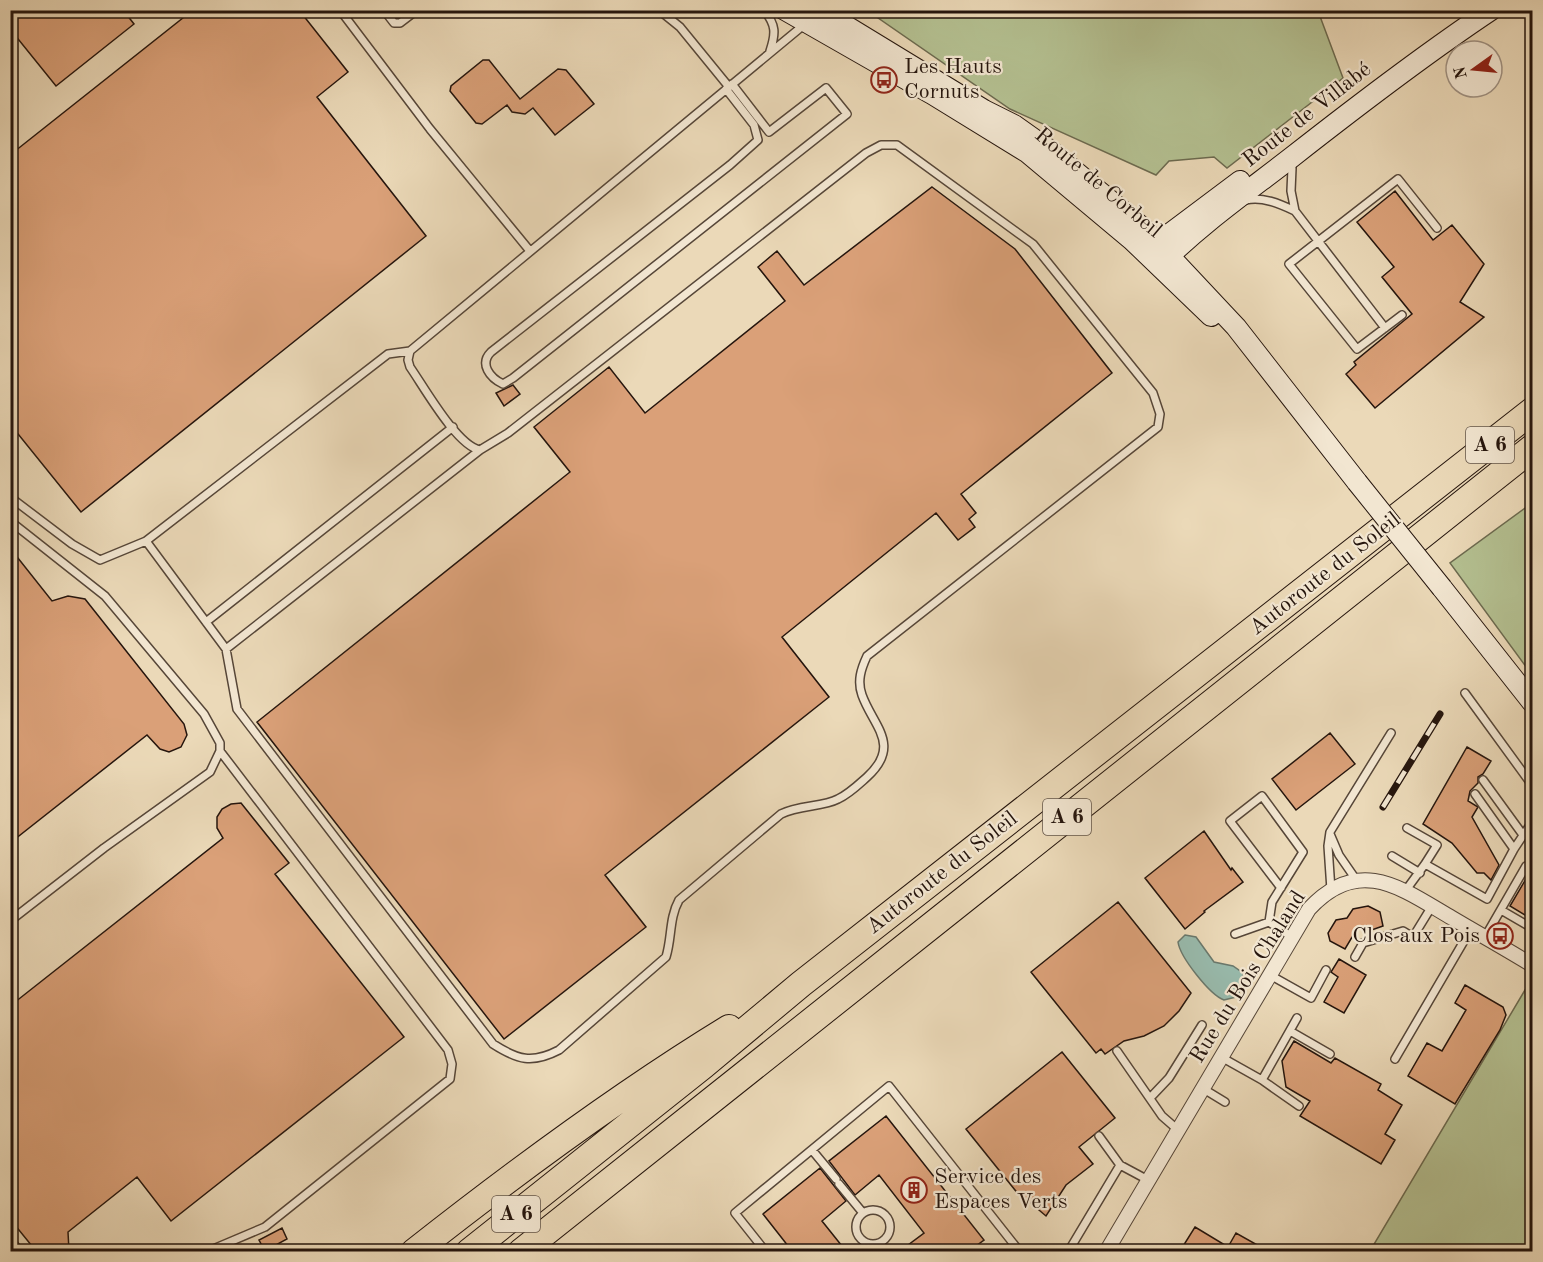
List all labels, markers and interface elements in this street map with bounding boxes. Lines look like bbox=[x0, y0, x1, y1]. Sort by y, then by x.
north arrow bbox=[1444, 39, 1504, 99]
place label: Les Hauts Cornuts bbox=[904, 56, 1002, 103]
street label: Route de Villabé bbox=[1239, 58, 1375, 172]
text: N bbox=[1452, 64, 1471, 80]
bus stop icon: Les Hauts Cornuts bbox=[869, 65, 899, 95]
street label: Route de Corbeil bbox=[1030, 124, 1166, 242]
road number: A 6 bbox=[1466, 427, 1514, 463]
street label: Autoroute du Soleil bbox=[1245, 508, 1405, 640]
road number: A 6 bbox=[1043, 799, 1091, 835]
street label: Autoroute du Soleil bbox=[862, 807, 1022, 939]
street label: Rue du Bois Chaland bbox=[1186, 887, 1310, 1067]
bus stop icon: Clos aux Pois bbox=[1485, 921, 1515, 951]
place label: Clos aux Pois bbox=[1352, 925, 1480, 947]
place label: Service des Espaces Verts bbox=[934, 1166, 1068, 1213]
building icon: Service des Espaces Verts bbox=[899, 1175, 929, 1205]
road number: A 6 bbox=[492, 1196, 540, 1232]

